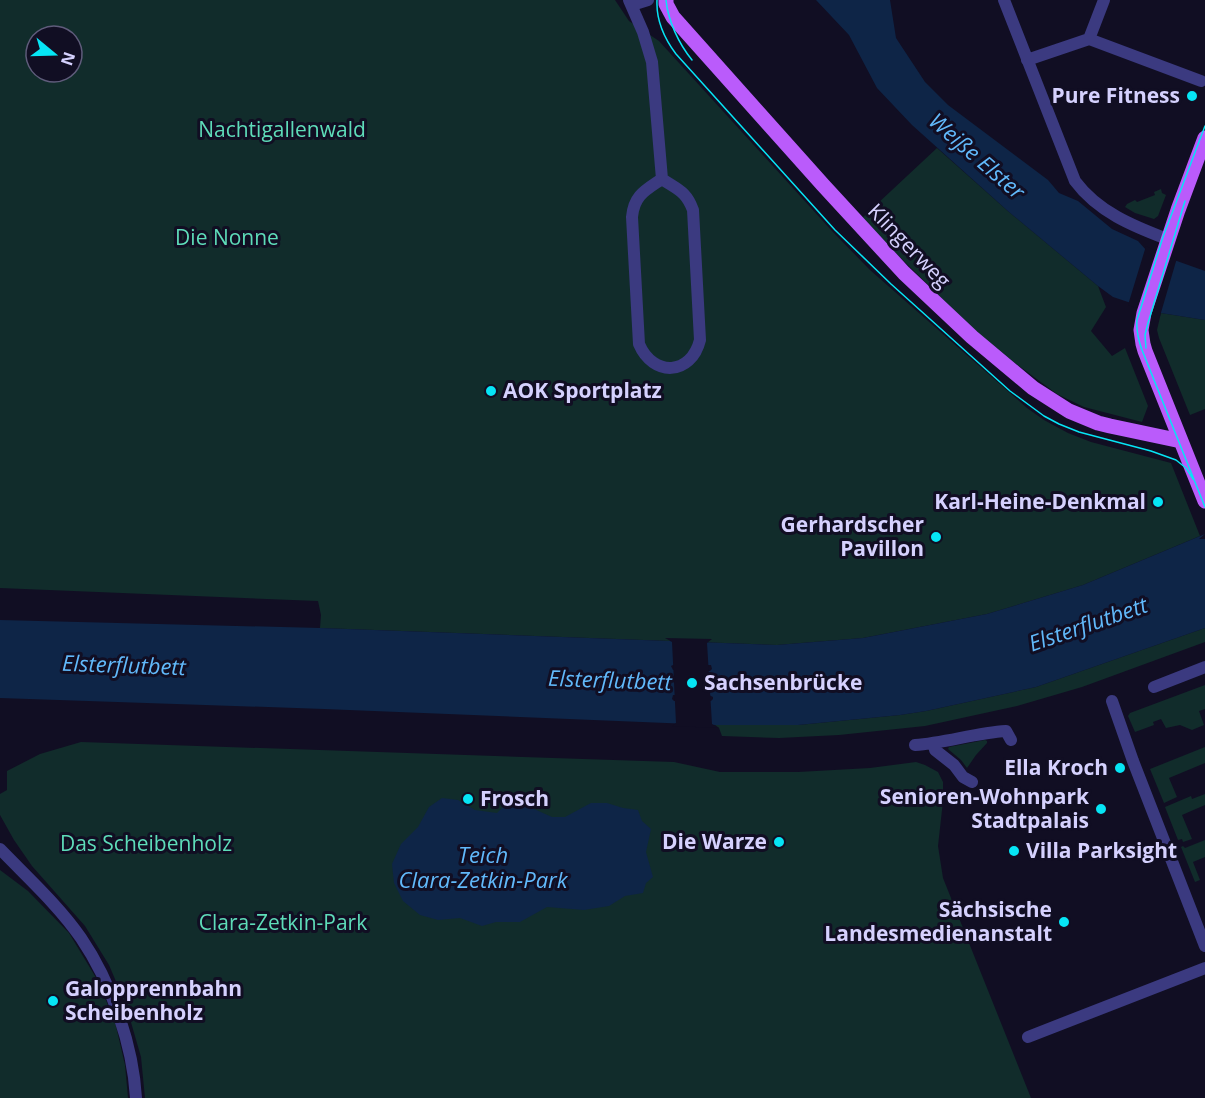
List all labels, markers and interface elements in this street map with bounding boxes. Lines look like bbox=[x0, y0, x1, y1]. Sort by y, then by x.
north arrow bbox=[24, 24, 84, 84]
text: N bbox=[56, 49, 81, 69]
place label: Pure Fitness bbox=[1051, 81, 1180, 109]
marker: Pure Fitness bbox=[1185, 89, 1199, 103]
water label: Weiße Elster bbox=[923, 105, 1033, 206]
park label: Nachtigallenwald bbox=[198, 115, 366, 143]
street label: Klingerweg bbox=[862, 197, 957, 294]
park label: Die Nonne bbox=[175, 223, 279, 251]
place label: AOK Sportplatz bbox=[503, 376, 662, 404]
marker: AOK Sportplatz bbox=[484, 384, 498, 398]
place label: Karl-Heine-Denkmal bbox=[934, 487, 1146, 515]
marker: Karl-Heine-Denkmal bbox=[1151, 495, 1165, 509]
place label: Gerhardscher Pavillon bbox=[781, 510, 924, 562]
marker: Gerhardscher Pavillon bbox=[929, 530, 943, 544]
water label: Elsterflutbett bbox=[1024, 588, 1152, 657]
water label: Elsterflutbett bbox=[62, 647, 187, 681]
water label: Elsterflutbett bbox=[548, 662, 673, 696]
place label: Sachsenbrücke bbox=[704, 668, 862, 696]
marker: Sachsenbrücke bbox=[685, 676, 699, 690]
place label: Ella Kroch bbox=[1004, 753, 1108, 781]
marker: Ella Kroch bbox=[1113, 761, 1127, 775]
place label: Senioren-Wohnpark Stadtpalais bbox=[880, 782, 1090, 834]
place label: Frosch bbox=[480, 784, 549, 812]
marker: Frosch bbox=[461, 792, 475, 806]
marker: Senioren-Wohnpark Stadtpalais bbox=[1094, 802, 1108, 816]
place label: Die Warze bbox=[662, 827, 767, 855]
park label: Das Scheibenholz bbox=[60, 829, 232, 857]
marker: Die Warze bbox=[772, 835, 786, 849]
place label: Villa Parksight bbox=[1026, 836, 1177, 864]
water label: Teich Clara-Zetkin-Park bbox=[398, 839, 569, 894]
marker: Villa Parksight bbox=[1007, 844, 1021, 858]
place label: Sächsische Landesmedienanstalt bbox=[824, 895, 1052, 947]
park label: Clara-Zetkin-Park bbox=[199, 908, 367, 936]
marker: Sächsische Landesmedienanstalt bbox=[1057, 915, 1071, 929]
place label: Galopprennbahn Scheibenholz bbox=[65, 974, 242, 1026]
marker: Galopprennbahn Scheibenholz bbox=[46, 994, 60, 1008]

